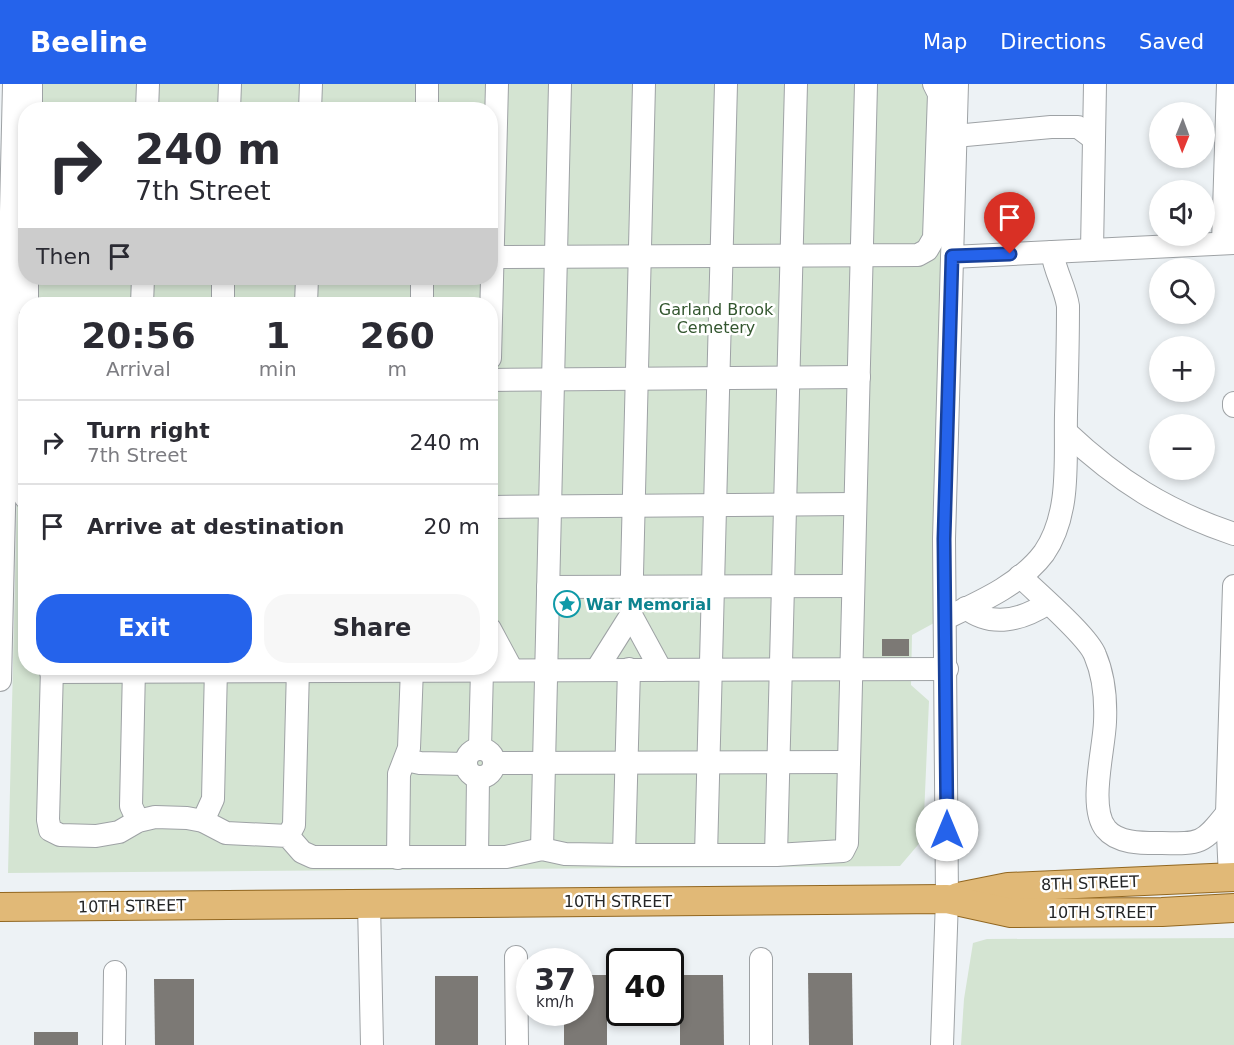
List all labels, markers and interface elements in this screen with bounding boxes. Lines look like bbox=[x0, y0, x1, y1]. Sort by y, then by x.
text: Beeline bbox=[30, 26, 147, 59]
text: Map bbox=[923, 30, 967, 54]
text: Directions bbox=[1000, 30, 1106, 54]
text: Saved bbox=[1139, 30, 1204, 54]
north arrow bbox=[1149, 102, 1215, 168]
map controls bbox=[1149, 102, 1215, 480]
text: 240 m bbox=[135, 125, 281, 174]
icon: right bbox=[36, 126, 114, 204]
text: 7th Street bbox=[135, 175, 271, 206]
button: sound bbox=[1149, 180, 1215, 246]
pin bbox=[984, 192, 1035, 254]
icon: arrive bbox=[993, 201, 1026, 234]
icon: arrive bbox=[103, 240, 136, 273]
text: Then bbox=[36, 244, 91, 269]
button: search bbox=[1149, 258, 1215, 324]
park label: Garland Brook Cemetery bbox=[659, 300, 774, 337]
text: 20:56 bbox=[81, 315, 196, 356]
text: 1 bbox=[265, 315, 290, 356]
text: 260 bbox=[360, 315, 435, 356]
button: + bbox=[1149, 336, 1215, 402]
text: Arrival bbox=[106, 357, 171, 381]
text: min bbox=[259, 357, 297, 381]
text: m bbox=[388, 357, 407, 381]
button: − bbox=[1149, 414, 1215, 480]
text: Turn right bbox=[87, 418, 210, 443]
icon: right bbox=[36, 426, 69, 459]
text: 240 m bbox=[410, 430, 480, 455]
text: 7th Street bbox=[87, 443, 187, 467]
icon: arrive bbox=[36, 510, 69, 543]
text: Arrive at destination bbox=[87, 514, 344, 539]
text: 20 m bbox=[424, 514, 480, 539]
place icon: War Memorial bbox=[552, 589, 582, 619]
button: Exit bbox=[36, 594, 252, 663]
button: Share bbox=[264, 594, 480, 663]
place label: War Memorial bbox=[586, 595, 711, 614]
position arrow bbox=[915, 798, 979, 862]
street label: 8TH STREET bbox=[1041, 872, 1140, 894]
street label: 10TH STREET bbox=[564, 892, 672, 911]
street label: 10TH STREET bbox=[78, 896, 187, 916]
street label: 10TH STREET bbox=[1048, 903, 1156, 922]
speed limit sign: 40 bbox=[606, 948, 684, 1026]
text: 37 bbox=[534, 962, 576, 997]
text: km/h bbox=[536, 993, 574, 1011]

